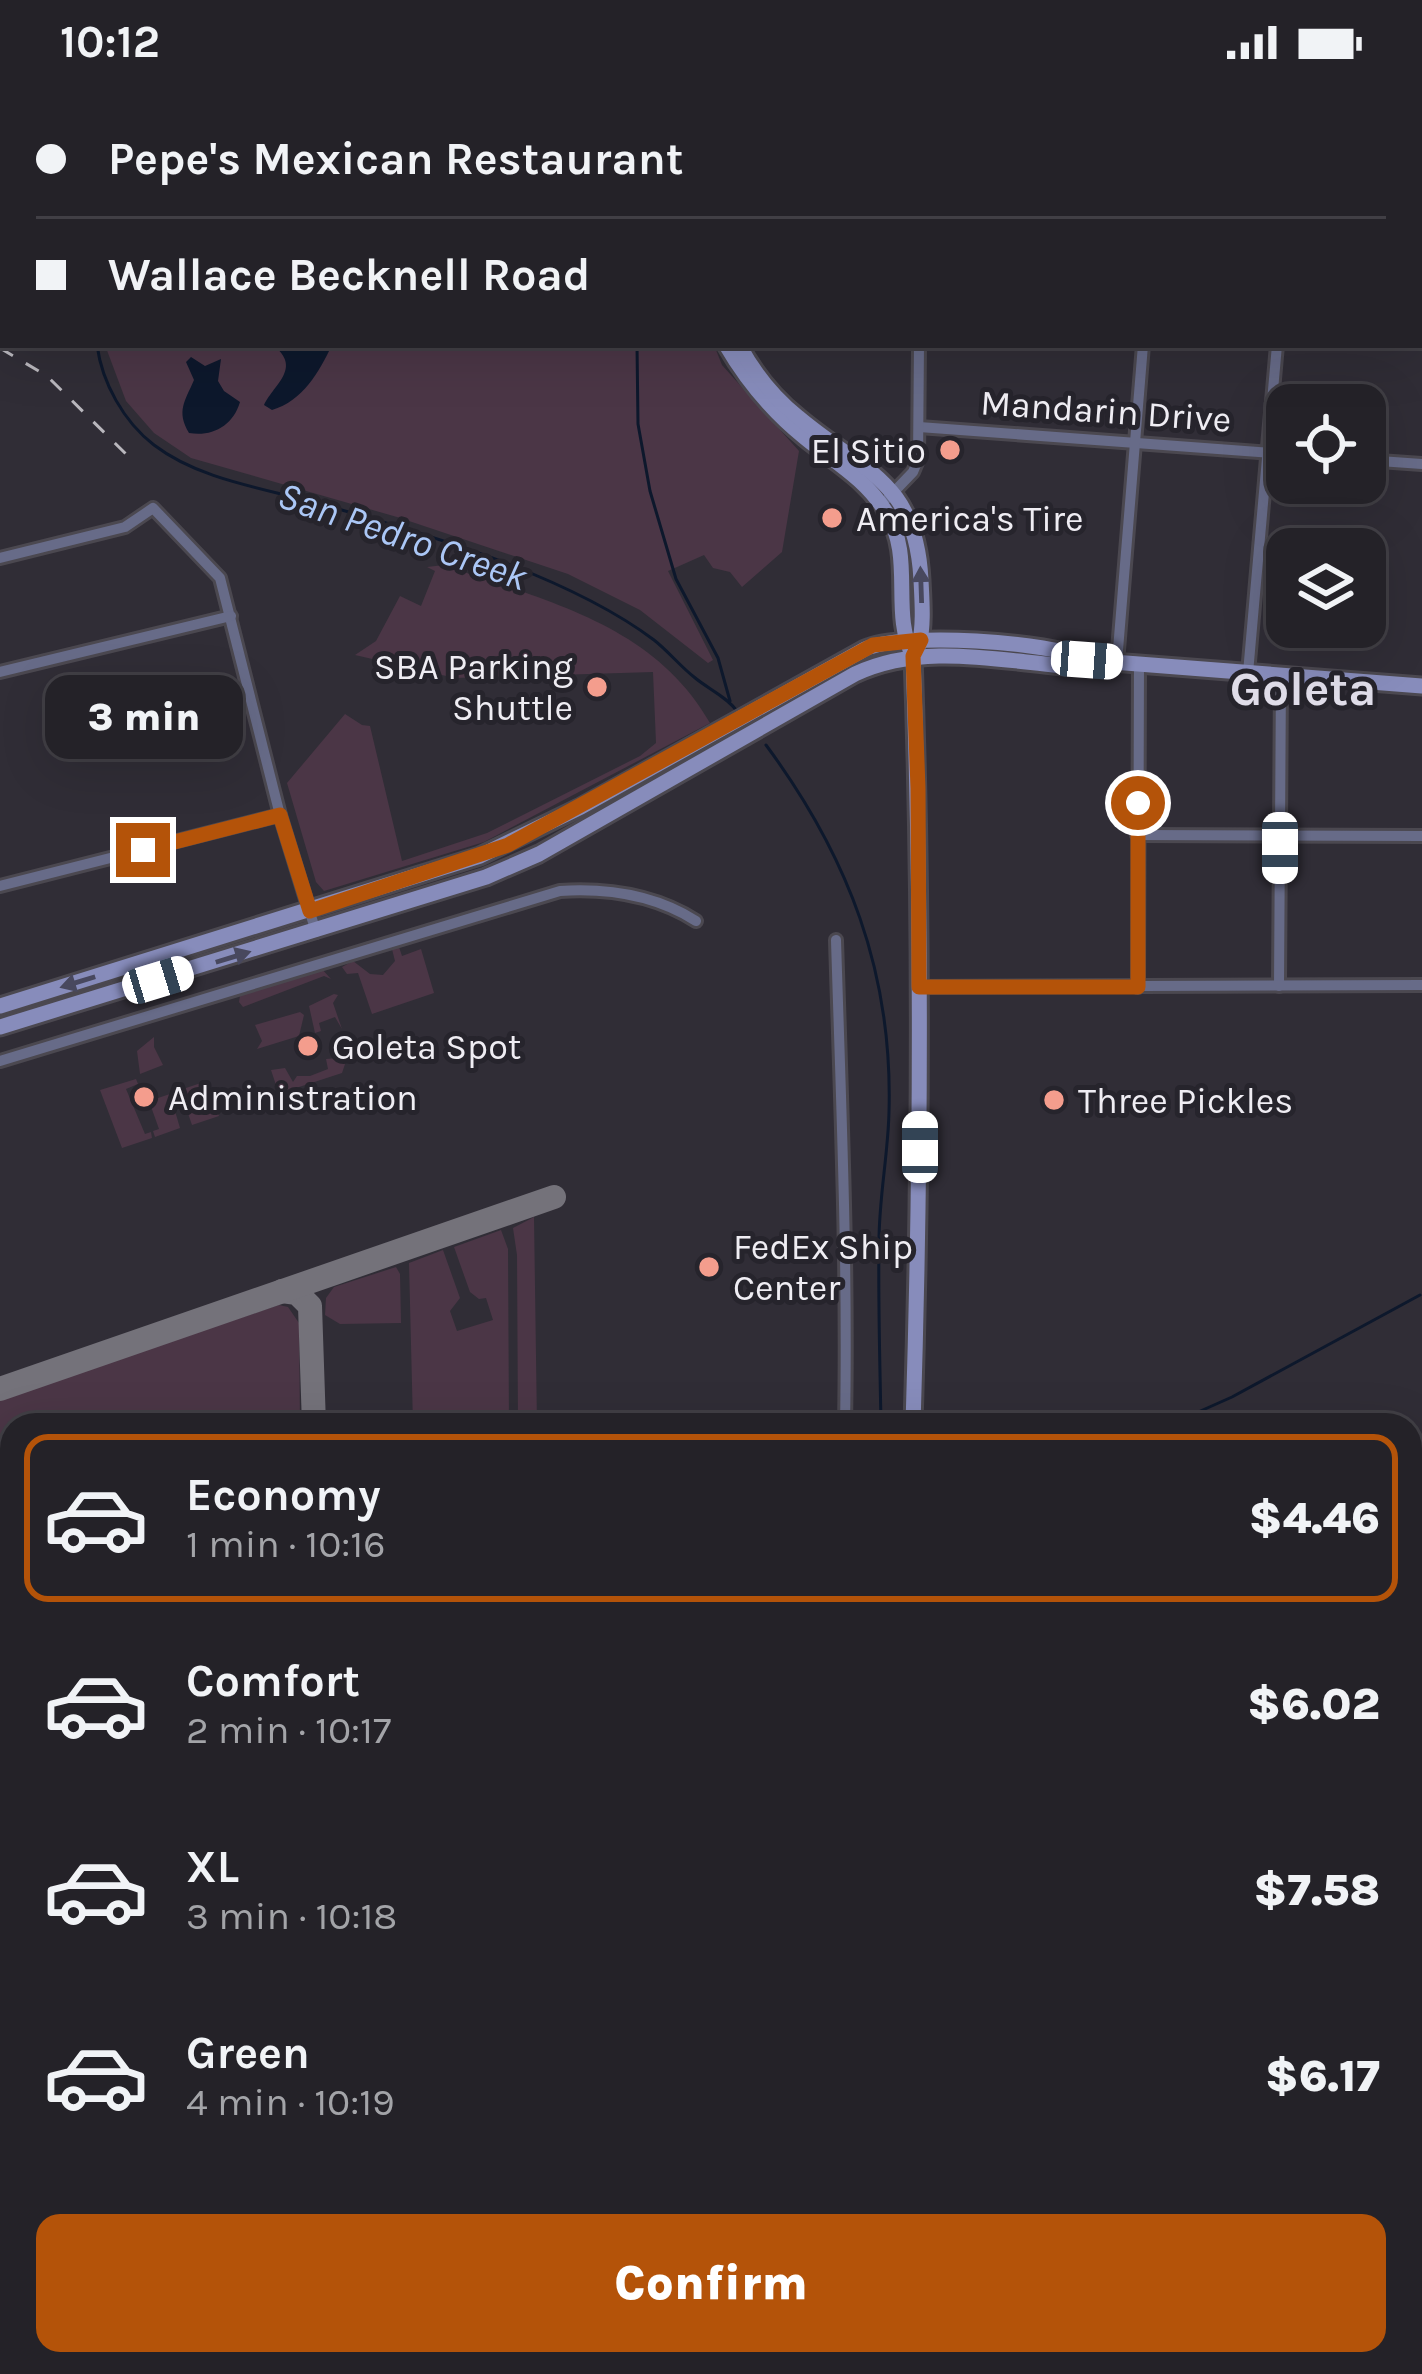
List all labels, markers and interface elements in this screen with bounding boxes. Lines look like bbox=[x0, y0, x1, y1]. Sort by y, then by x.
text: 10:12 bbox=[60, 16, 160, 68]
text: Pepe's Mexican Restaurant bbox=[108, 133, 684, 185]
text: Wallace Becknell Road bbox=[108, 249, 590, 301]
street label: Mandarin Drive bbox=[979, 381, 1233, 441]
map controls bbox=[1266, 384, 1386, 648]
button: locate bbox=[1266, 384, 1386, 504]
place label: El Sitio bbox=[811, 430, 926, 472]
marker: El Sitio bbox=[937, 437, 963, 463]
water label: San Pedro Creek bbox=[272, 472, 534, 600]
place label: America's Tire bbox=[856, 498, 1084, 540]
marker: America's Tire bbox=[819, 505, 845, 531]
button: layers bbox=[1266, 528, 1386, 648]
one-way arrow bbox=[911, 565, 930, 603]
car bbox=[1050, 640, 1124, 680]
place label: SBA Parking Shuttle bbox=[374, 646, 573, 729]
district label: Goleta bbox=[1230, 661, 1376, 717]
marker: SBA Parking Shuttle bbox=[584, 674, 610, 700]
callout: 3 min bbox=[44, 676, 242, 760]
text: 3 min bbox=[88, 694, 200, 740]
route start bbox=[1111, 776, 1165, 830]
car bbox=[1262, 812, 1298, 884]
route end bbox=[116, 823, 170, 877]
one-way arrow bbox=[215, 947, 252, 965]
car bbox=[118, 952, 198, 1008]
one-way arrow bbox=[59, 974, 96, 992]
place label: Goleta Spot bbox=[332, 1026, 521, 1068]
marker: Goleta Spot bbox=[295, 1033, 321, 1059]
place label: Administration bbox=[168, 1077, 418, 1119]
place label: Three Pickles bbox=[1078, 1080, 1293, 1122]
marker: Administration bbox=[131, 1084, 157, 1110]
marker: Three Pickles bbox=[1041, 1087, 1067, 1113]
car bbox=[902, 1111, 938, 1183]
place label: FedEx Ship Center bbox=[733, 1226, 913, 1309]
marker: FedEx Ship Center bbox=[696, 1254, 722, 1280]
icon: car bbox=[42, 1464, 150, 1572]
text: Economy bbox=[186, 1469, 381, 1521]
text: $4.46 bbox=[1249, 1492, 1380, 1544]
text: 1 min · 10:16 bbox=[186, 1521, 386, 1567]
icon: car bbox=[42, 1650, 150, 1758]
text: Comfort bbox=[186, 1655, 360, 1707]
text: $6.02 bbox=[1247, 1678, 1380, 1730]
text: 2 min · 10:17 bbox=[186, 1707, 391, 1753]
icon: car bbox=[42, 1836, 150, 1944]
text: XL bbox=[186, 1841, 239, 1893]
text: $7.58 bbox=[1253, 1864, 1380, 1916]
text: 3 min · 10:18 bbox=[186, 1893, 397, 1939]
icon: car bbox=[42, 2022, 150, 2130]
text: Green bbox=[186, 2027, 310, 2079]
text: $6.17 bbox=[1265, 2050, 1380, 2102]
text: 4 min · 10:19 bbox=[186, 2079, 395, 2125]
button: Confirm bbox=[36, 2214, 1386, 2352]

